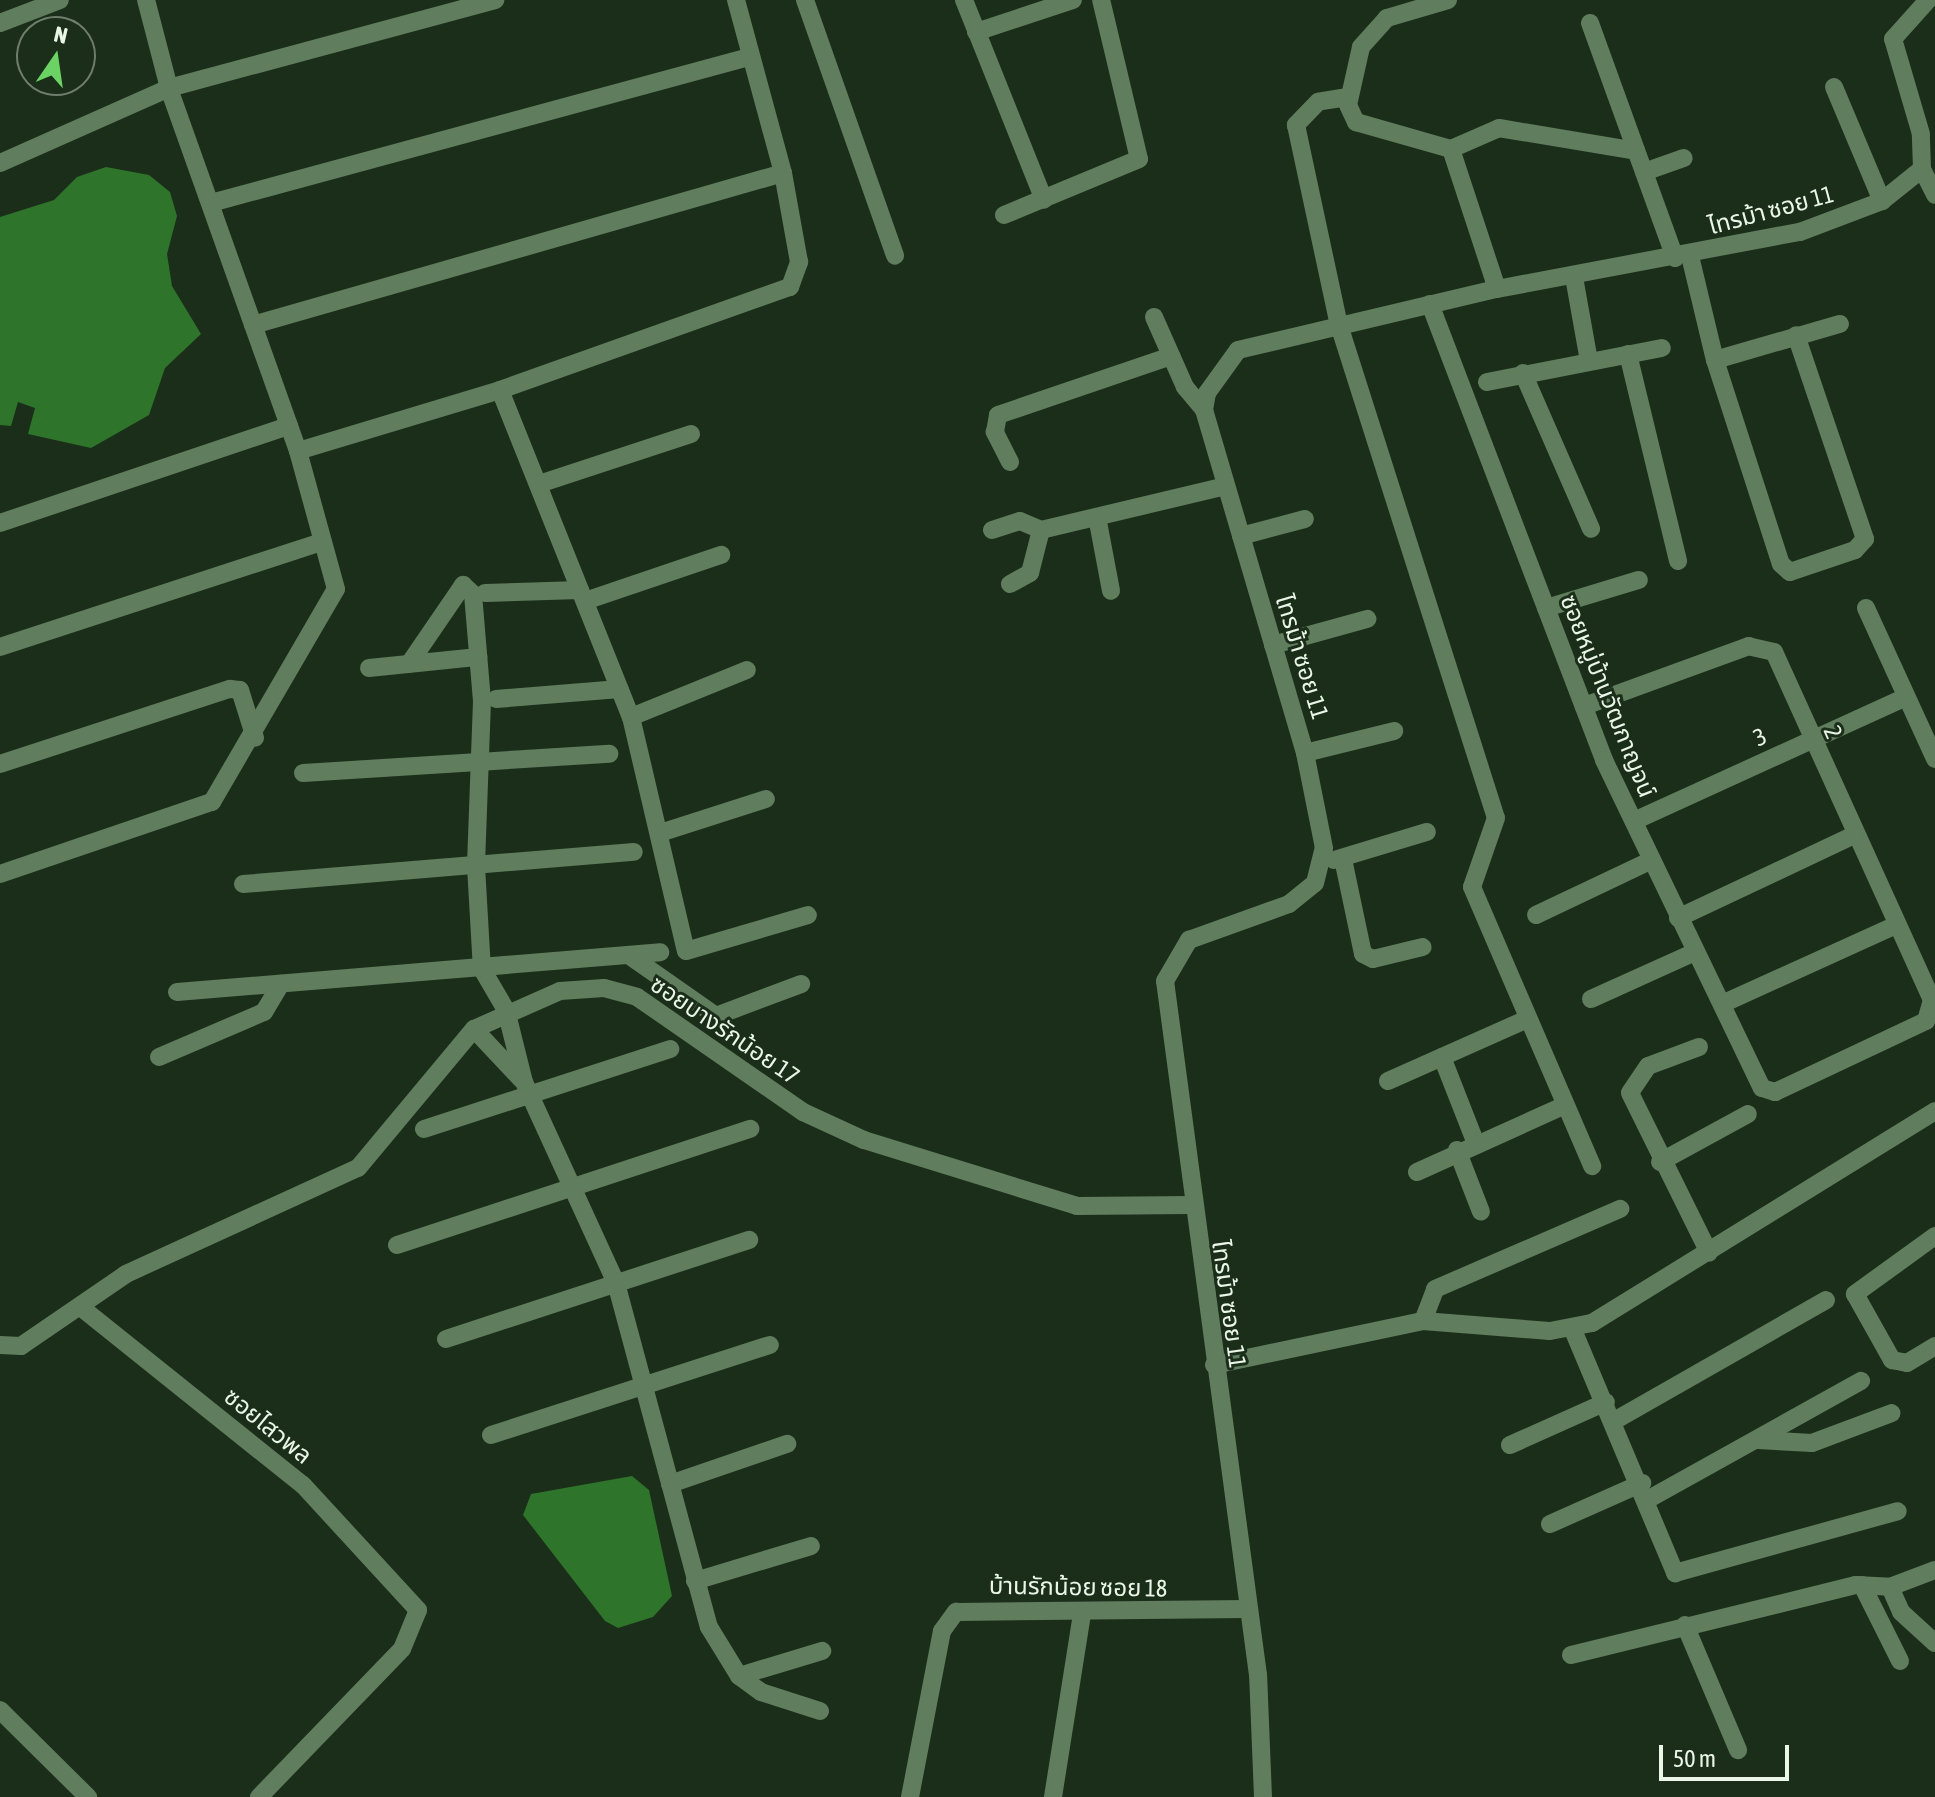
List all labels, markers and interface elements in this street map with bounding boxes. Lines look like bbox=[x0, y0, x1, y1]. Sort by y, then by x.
north arrow bbox=[16, 16, 96, 96]
text: N bbox=[52, 20, 70, 49]
street label: ไทรม้า ซอย 11 bbox=[1705, 179, 1837, 241]
street label: ซอยหมู่บ้านวัฒกาญจน์ bbox=[1554, 590, 1662, 802]
street label: ไทรม้า ซอย 11 bbox=[1269, 591, 1335, 723]
street label: 2 bbox=[1818, 721, 1848, 743]
street label: 3 bbox=[1749, 722, 1771, 752]
street label: ซอยบางรักน้อย 17 bbox=[645, 970, 805, 1090]
street label: ไทรม้า ซอย 11 bbox=[1206, 1238, 1252, 1370]
street label: ซอยไสวพล bbox=[218, 1382, 318, 1470]
street label: บ้านรักน้อย ซอย 18 bbox=[989, 1571, 1167, 1603]
scale bar bbox=[1663, 1729, 1793, 1779]
text: 50 m bbox=[1673, 1745, 1716, 1772]

